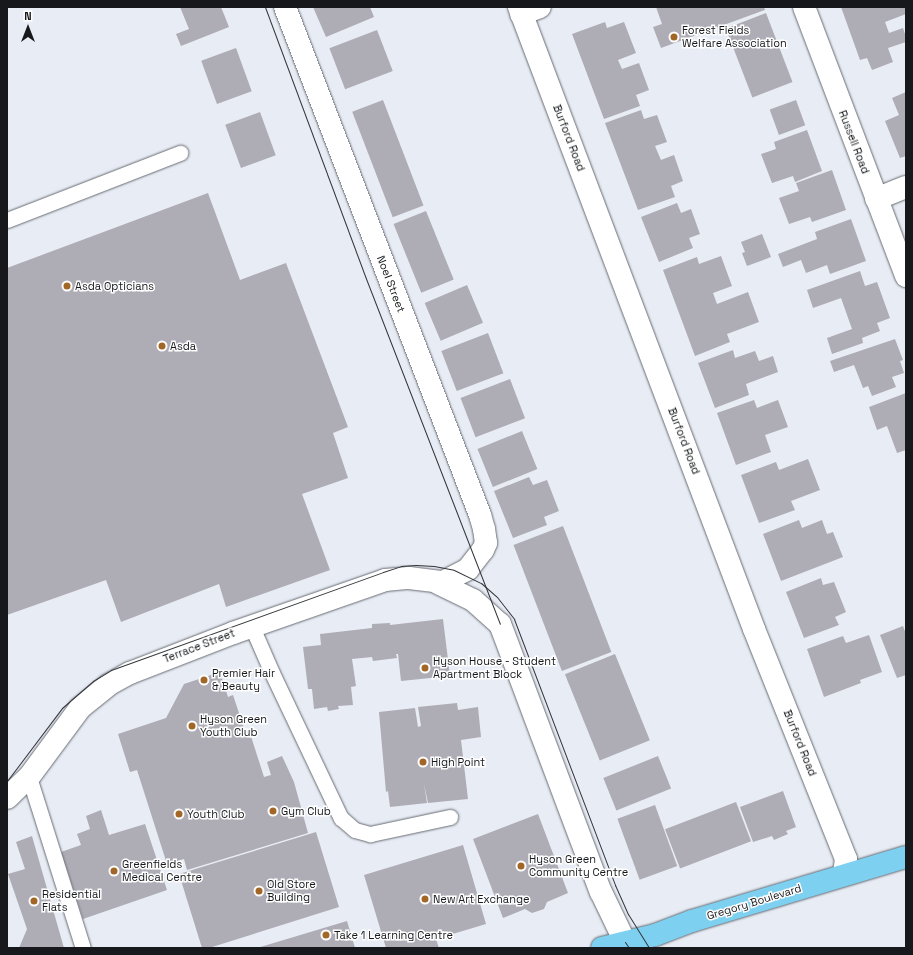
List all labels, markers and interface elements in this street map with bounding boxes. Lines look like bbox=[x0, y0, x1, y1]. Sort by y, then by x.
north arrow bbox=[8, 8, 48, 48]
text: N bbox=[24, 9, 32, 23]
place label: Forest Fields Welfare Association bbox=[682, 24, 787, 50]
marker: Forest Fields Welfare Association bbox=[669, 32, 679, 42]
street label: Burford Road bbox=[550, 103, 588, 173]
street label: Russell Road bbox=[836, 108, 872, 176]
street label: Noel Street bbox=[374, 254, 408, 314]
place label: Asda Opticians bbox=[75, 279, 154, 293]
marker: Asda Opticians bbox=[62, 281, 72, 291]
place label: Asda bbox=[170, 339, 196, 353]
marker: Asda bbox=[157, 341, 167, 351]
street label: Burford Road bbox=[665, 406, 703, 476]
street label: Terrace Street bbox=[161, 626, 237, 666]
place label: Hyson House - Student Apartment Block bbox=[433, 655, 557, 681]
marker: Hyson House - Student Apartment Block bbox=[420, 663, 430, 673]
place label: Premier Hair & Beauty bbox=[212, 667, 275, 693]
marker: Premier Hair & Beauty bbox=[199, 675, 209, 685]
street label: Burford Road bbox=[781, 708, 819, 778]
place label: Hyson Green Youth Club bbox=[200, 713, 267, 739]
marker: Hyson Green Youth Club bbox=[187, 721, 197, 731]
place label: High Point bbox=[431, 755, 485, 769]
marker: High Point bbox=[418, 757, 428, 767]
place label: Gym Club bbox=[281, 804, 331, 818]
marker: Gym Club bbox=[268, 806, 278, 816]
place label: Youth Club bbox=[187, 807, 244, 821]
marker: Youth Club bbox=[174, 809, 184, 819]
place label: Hyson Green Community Centre bbox=[529, 853, 628, 879]
place label: Greenfields Medical Centre bbox=[122, 858, 202, 884]
marker: Hyson Green Community Centre bbox=[516, 861, 526, 871]
marker: Greenfields Medical Centre bbox=[109, 866, 119, 876]
place label: Old Store Building bbox=[267, 878, 316, 904]
street label: Gregory Boulevard bbox=[705, 881, 803, 923]
marker: Old Store Building bbox=[254, 886, 264, 896]
place label: Residential Flats bbox=[42, 888, 101, 914]
place label: New Art Exchange bbox=[433, 892, 530, 906]
marker: New Art Exchange bbox=[420, 894, 430, 904]
marker: Residential Flats bbox=[29, 896, 39, 906]
place label: Take 1 Learning Centre bbox=[334, 928, 453, 942]
marker: Take 1 Learning Centre bbox=[321, 930, 331, 940]

